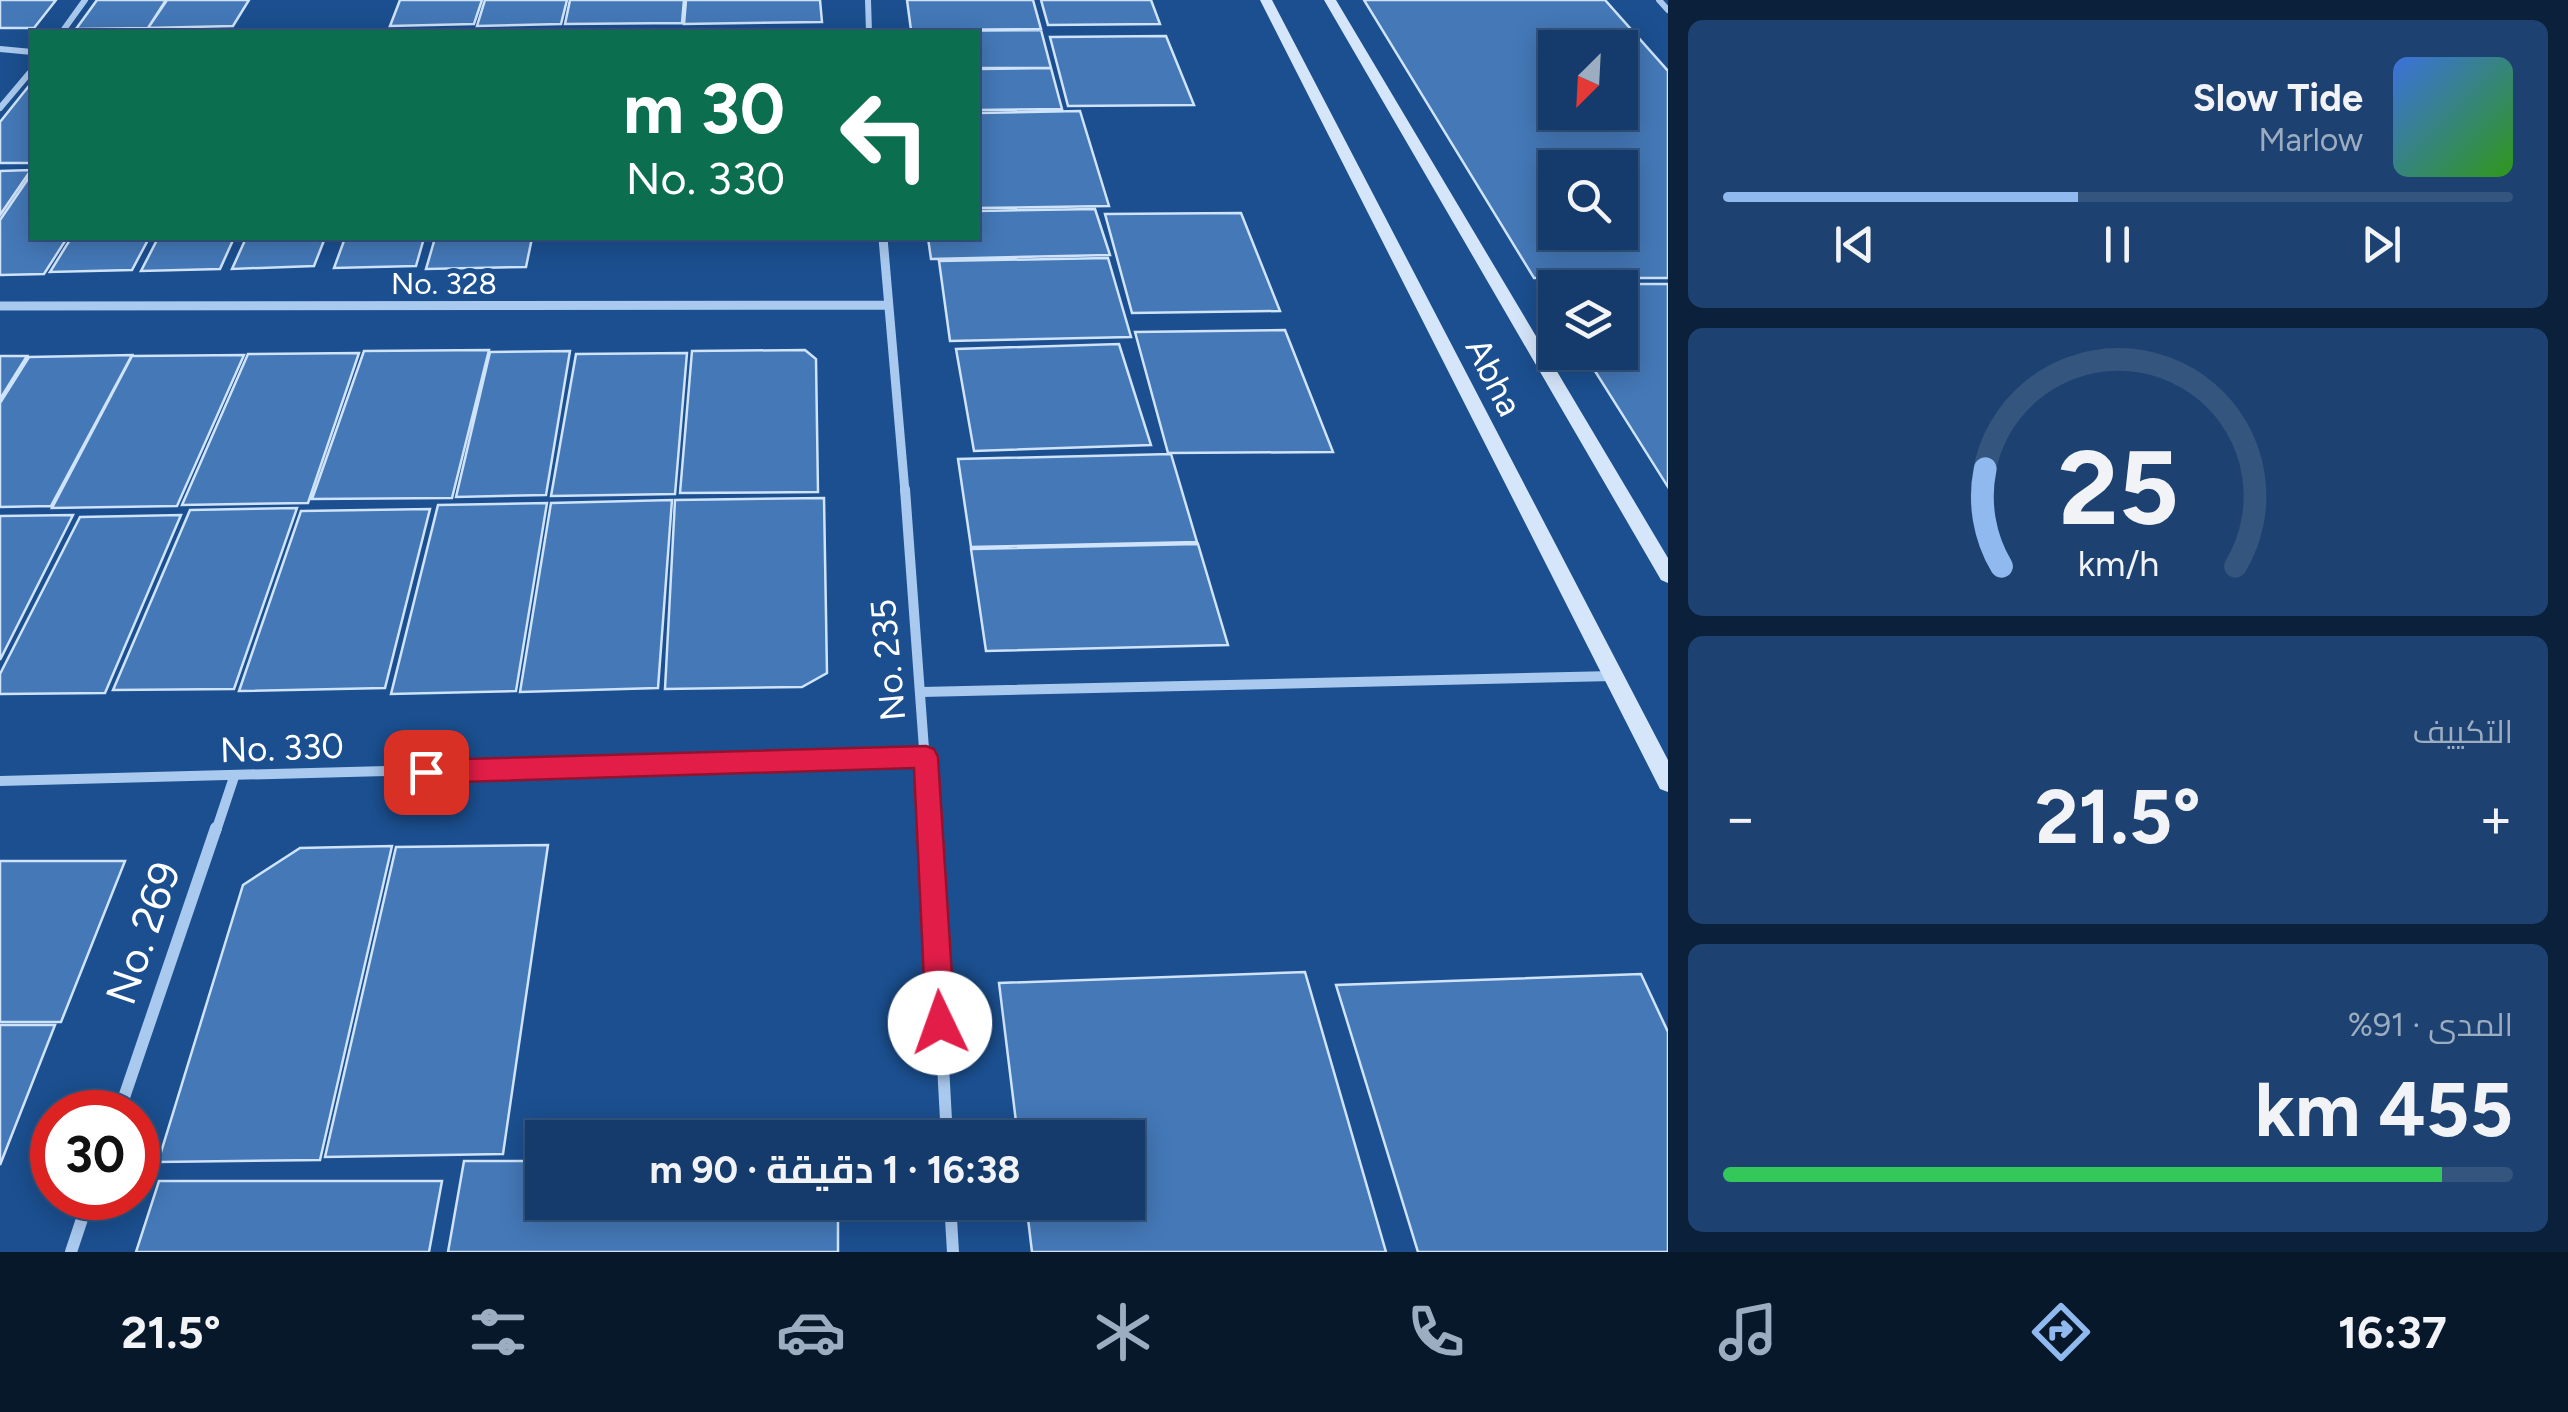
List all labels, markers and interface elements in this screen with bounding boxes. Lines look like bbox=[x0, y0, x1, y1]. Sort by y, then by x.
north arrow bbox=[1538, 30, 1638, 130]
map controls bbox=[1538, 30, 1638, 370]
text: 30 m bbox=[623, 66, 785, 151]
icon: left bbox=[820, 70, 950, 200]
text: Slow Tide bbox=[2193, 75, 2363, 121]
text: Marlow bbox=[2259, 121, 2363, 159]
button: search bbox=[1538, 150, 1638, 250]
text: No. 330 bbox=[626, 151, 785, 205]
icon: previous bbox=[1827, 217, 1882, 272]
icon: pause bbox=[2090, 217, 2145, 272]
icon: next bbox=[2354, 217, 2409, 272]
street label: No. 328 bbox=[391, 265, 497, 302]
button: layers bbox=[1538, 270, 1638, 370]
street label: Abha bbox=[1457, 331, 1531, 423]
text: 25 bbox=[2058, 425, 2178, 550]
text: km/h bbox=[2077, 542, 2159, 585]
street label: No. 235 bbox=[862, 597, 914, 723]
text: التكييف bbox=[2413, 713, 2513, 751]
street label: No. 330 bbox=[219, 725, 345, 771]
pin bbox=[384, 730, 469, 815]
icon: arrive bbox=[399, 745, 454, 800]
text: 21.5° bbox=[2035, 772, 2201, 862]
text: − bbox=[1723, 785, 1757, 851]
text: + bbox=[2479, 785, 2513, 851]
street label: No. 269 bbox=[95, 855, 191, 1011]
position arrow bbox=[888, 971, 992, 1075]
text: المدى · 91% bbox=[2348, 1006, 2513, 1044]
text: 455 km bbox=[2255, 1065, 2513, 1155]
speed limit sign: 30 bbox=[30, 1090, 160, 1220]
text: 16:38 · 1 دقيقة · 90 m bbox=[649, 1147, 1021, 1193]
icon: filters bbox=[463, 1297, 533, 1367]
icon: car bbox=[776, 1297, 846, 1367]
icon: climate bbox=[1088, 1297, 1158, 1367]
icon: phone bbox=[1401, 1297, 1471, 1367]
icon: music bbox=[1713, 1297, 1783, 1367]
icon: directions bbox=[2026, 1297, 2096, 1367]
text: 21.5° bbox=[121, 1305, 221, 1359]
text: 16:37 bbox=[2338, 1305, 2447, 1359]

